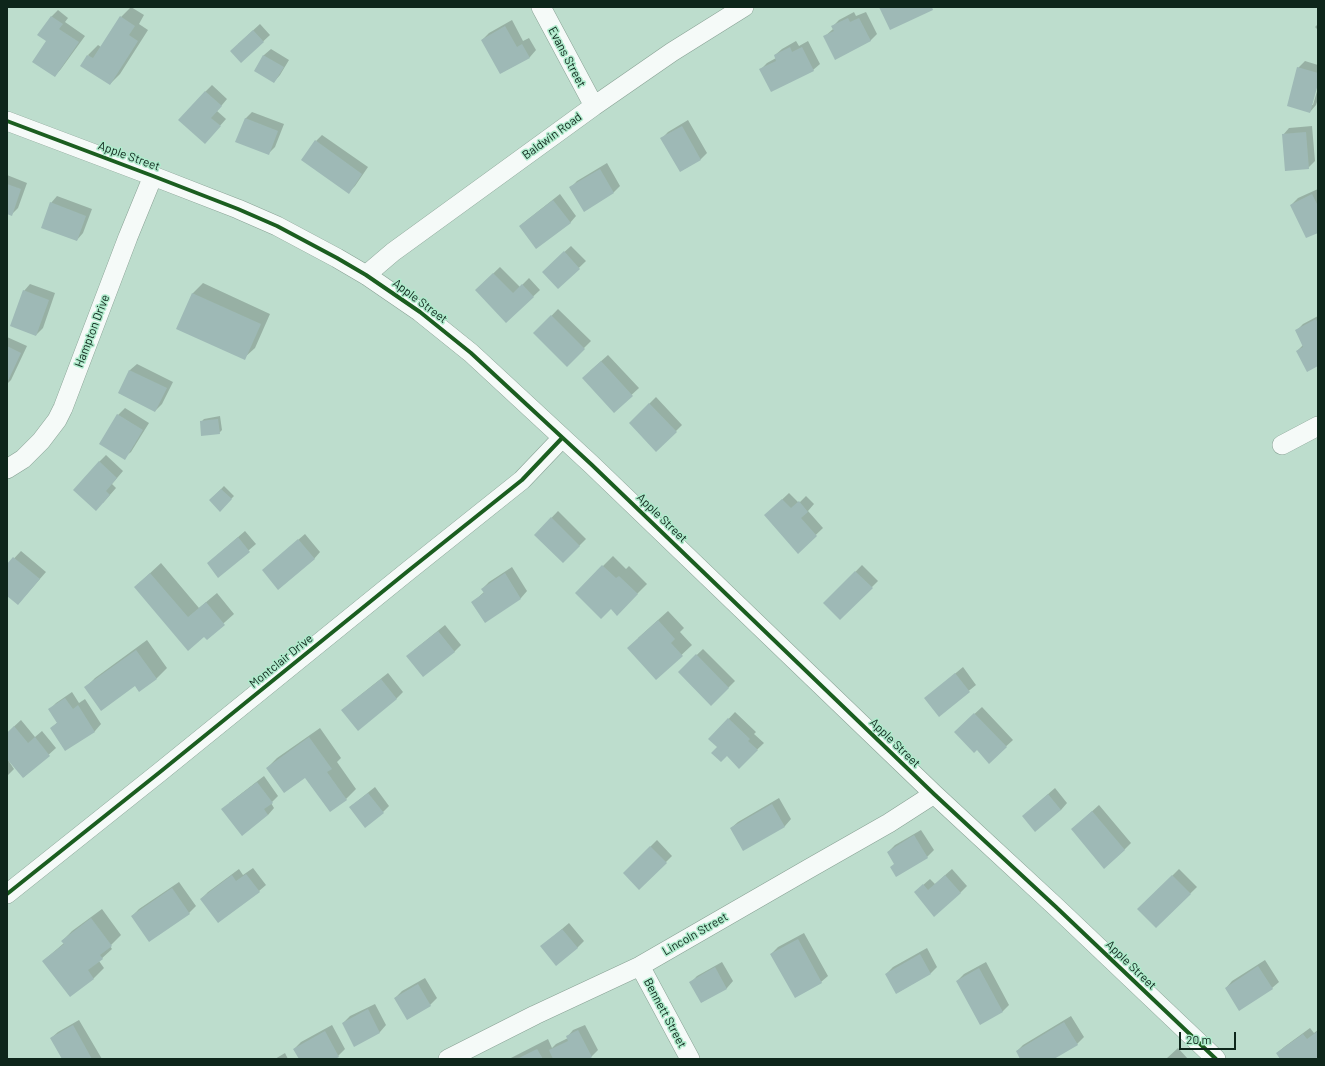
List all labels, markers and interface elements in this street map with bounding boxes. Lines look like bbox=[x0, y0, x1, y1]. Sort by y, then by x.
street label: Evans Street bbox=[545, 24, 589, 90]
street label: Baldwin Road bbox=[519, 110, 585, 162]
street label: Apple Street bbox=[96, 138, 162, 174]
street label: Apple Street bbox=[390, 276, 450, 326]
street label: Hampton Drive bbox=[72, 293, 112, 369]
street label: Apple Street bbox=[634, 490, 690, 546]
street label: Montclair Drive bbox=[246, 631, 316, 691]
street label: Apple Street bbox=[867, 715, 923, 771]
street label: Lincoln Street bbox=[660, 909, 730, 959]
street label: Apple Street bbox=[1103, 937, 1159, 993]
street label: Bennett Street bbox=[641, 976, 689, 1050]
scale bar bbox=[1181, 1024, 1238, 1050]
text: 20 m bbox=[1186, 1032, 1212, 1046]

